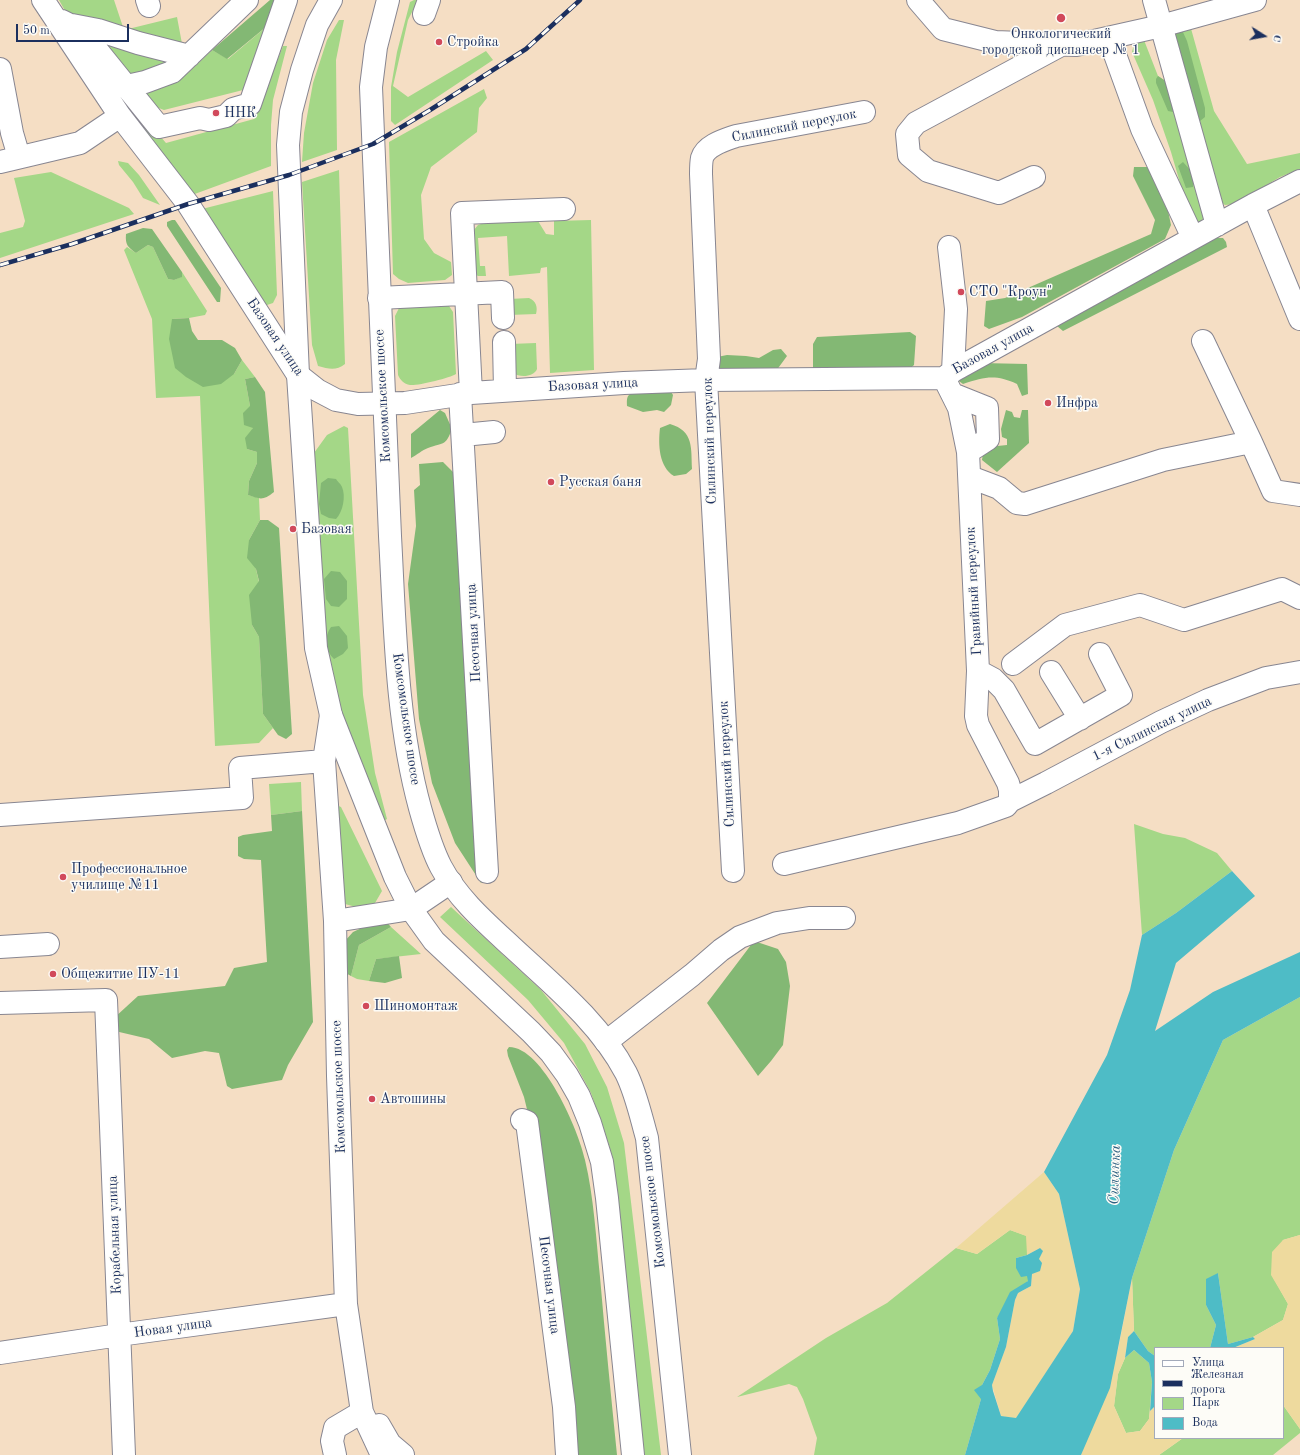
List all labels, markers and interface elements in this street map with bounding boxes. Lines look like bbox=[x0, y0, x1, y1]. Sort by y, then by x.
marker: Онкологический городской диспансер № 1 bbox=[1055, 12, 1067, 24]
scale bar bbox=[18, 16, 131, 42]
north arrow bbox=[1244, 16, 1284, 56]
text: 50 m bbox=[23, 25, 50, 37]
place label: Онкологический городской диспансер № 1 bbox=[982, 26, 1140, 58]
place label: Стройка bbox=[447, 34, 499, 50]
text: С bbox=[1270, 34, 1282, 43]
marker: Стройка bbox=[434, 37, 444, 47]
place label: ННК bbox=[224, 105, 256, 121]
street label: Силинский переулок bbox=[730, 106, 858, 146]
marker: ННК bbox=[211, 108, 221, 118]
place label: СТО "Кроун" bbox=[969, 284, 1052, 300]
marker: СТО "Кроун" bbox=[956, 287, 966, 297]
street label: Базовая улица bbox=[243, 295, 307, 379]
street label: Базовая улица bbox=[949, 320, 1037, 378]
street label: Комсомольское шоссе bbox=[371, 329, 395, 463]
street label: Базовая улица bbox=[547, 374, 639, 396]
street label: Силинский переулок bbox=[699, 377, 721, 505]
place label: Инфра bbox=[1056, 395, 1098, 411]
marker: Инфра bbox=[1043, 398, 1053, 408]
place label: Русская баня bbox=[559, 474, 641, 490]
marker: Русская баня bbox=[546, 477, 556, 487]
place label: Базовая bbox=[301, 521, 352, 537]
marker: Базовая bbox=[288, 524, 298, 534]
street label: Гравийный переулок bbox=[962, 526, 986, 656]
street label: Песочная улица bbox=[463, 583, 485, 683]
street label: Комсомольское шоссе bbox=[388, 652, 424, 786]
street label: 1-я Силинская улица bbox=[1090, 693, 1214, 765]
street label: Силинский переулок bbox=[715, 700, 739, 828]
place label: Профессиональное училище №11 bbox=[71, 861, 187, 894]
marker: Профессиональное училище №11 bbox=[58, 872, 68, 882]
place label: Общежитие ПУ-11 bbox=[61, 966, 180, 982]
marker: Общежитие ПУ-11 bbox=[48, 969, 58, 979]
place label: Шиномонтаж bbox=[374, 998, 458, 1014]
marker: Шиномонтаж bbox=[361, 1001, 371, 1011]
street label: Комсомольское шоссе bbox=[328, 1020, 350, 1154]
place label: Автошины bbox=[380, 1091, 446, 1107]
marker: Автошины bbox=[367, 1094, 377, 1104]
street label: Комсомольское шоссе bbox=[637, 1135, 669, 1269]
water label: Силинка bbox=[1105, 1145, 1125, 1205]
street label: Корабельная улица bbox=[105, 1175, 125, 1295]
street label: Песочная улица bbox=[535, 1235, 563, 1335]
street label: Новая улица bbox=[133, 1314, 213, 1342]
legend bbox=[1154, 1347, 1284, 1439]
text: Улица bbox=[1192, 1357, 1225, 1369]
text: Железная дорога bbox=[1191, 1369, 1244, 1396]
text: Парк bbox=[1192, 1397, 1220, 1409]
text: Вода bbox=[1192, 1417, 1218, 1429]

